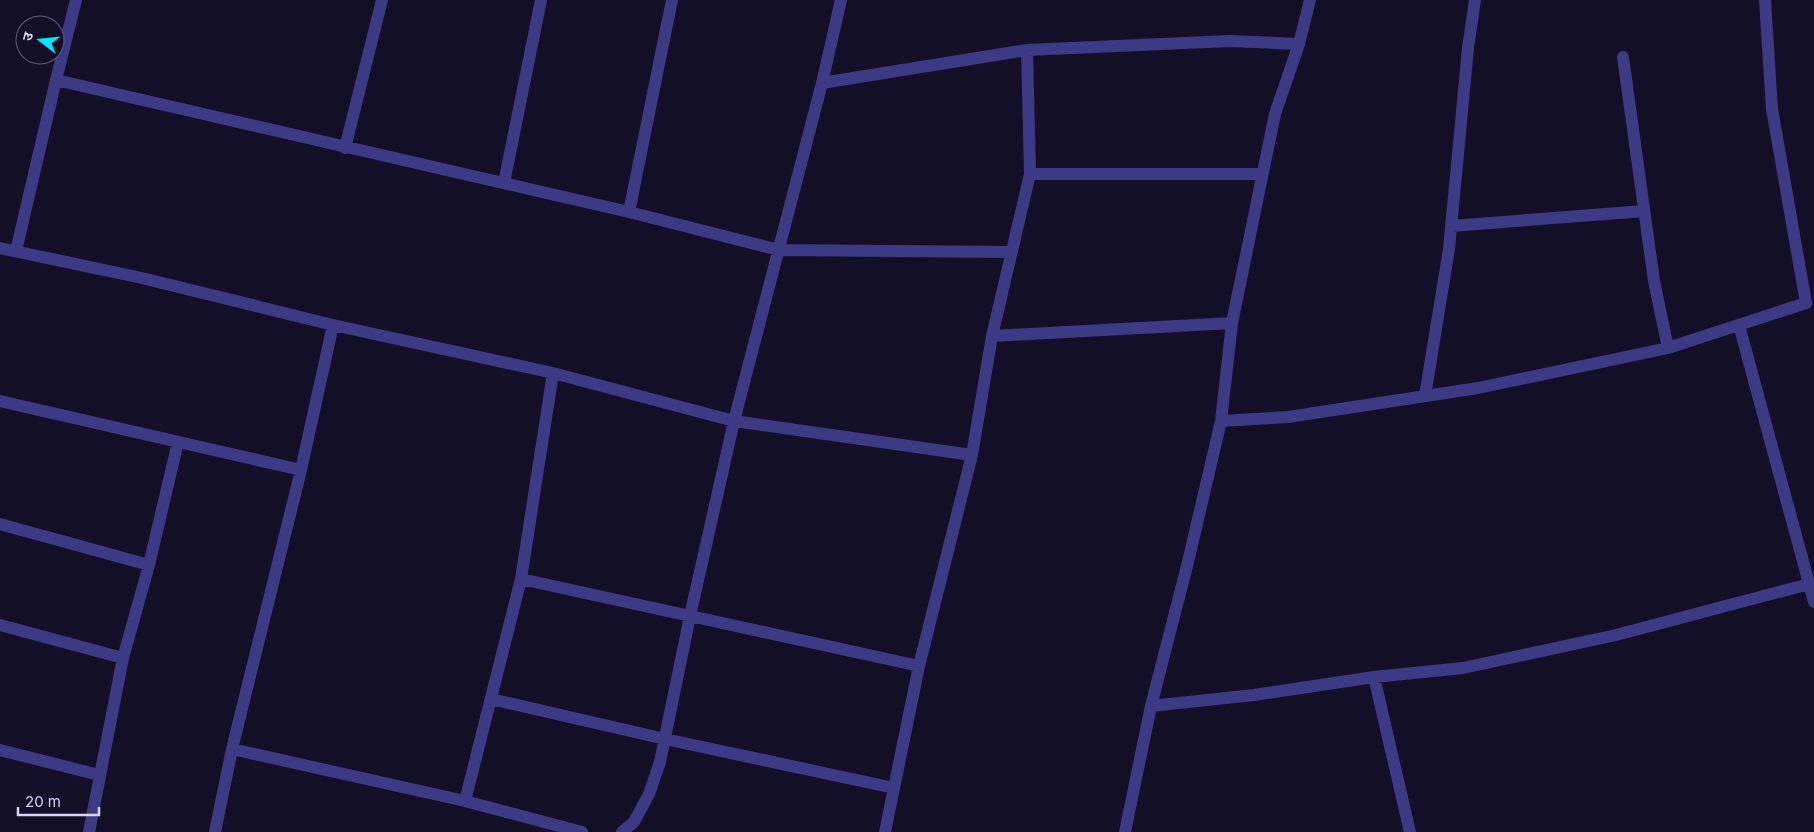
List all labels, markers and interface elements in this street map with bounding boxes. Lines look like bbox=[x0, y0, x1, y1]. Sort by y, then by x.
north arrow bbox=[15, 15, 65, 65]
text: उ bbox=[18, 29, 37, 43]
scale bar bbox=[18, 784, 99, 816]
text: 20 m bbox=[25, 792, 61, 811]

